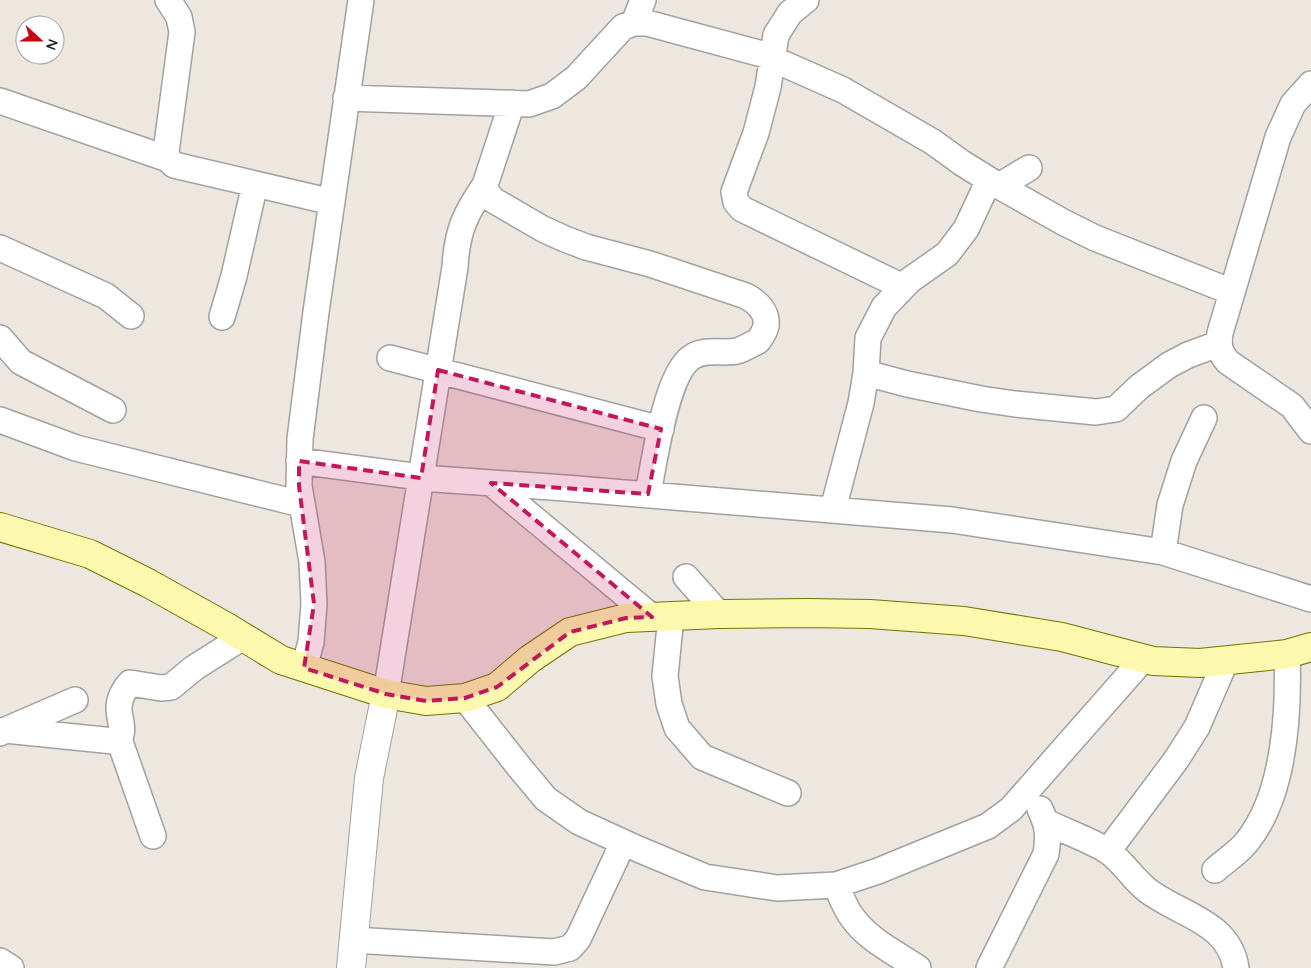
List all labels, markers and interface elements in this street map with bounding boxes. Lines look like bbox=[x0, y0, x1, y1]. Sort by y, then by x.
north arrow bbox=[15, 15, 65, 65]
text: N bbox=[42, 37, 62, 53]

